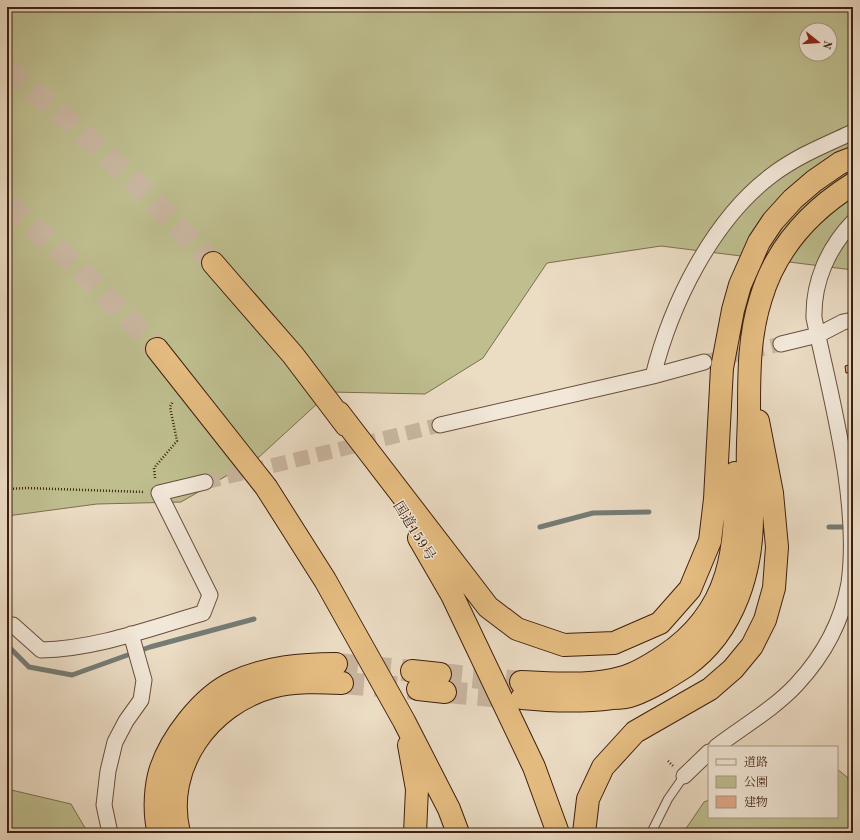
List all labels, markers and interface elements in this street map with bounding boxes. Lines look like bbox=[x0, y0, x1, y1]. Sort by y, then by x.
north arrow bbox=[798, 22, 838, 62]
text: N bbox=[819, 39, 833, 51]
street label: 国道159号 bbox=[390, 499, 438, 563]
legend bbox=[708, 746, 838, 818]
text: 道路 bbox=[744, 755, 768, 769]
text: 公園 bbox=[744, 776, 768, 789]
text: 建物 bbox=[744, 795, 768, 809]

